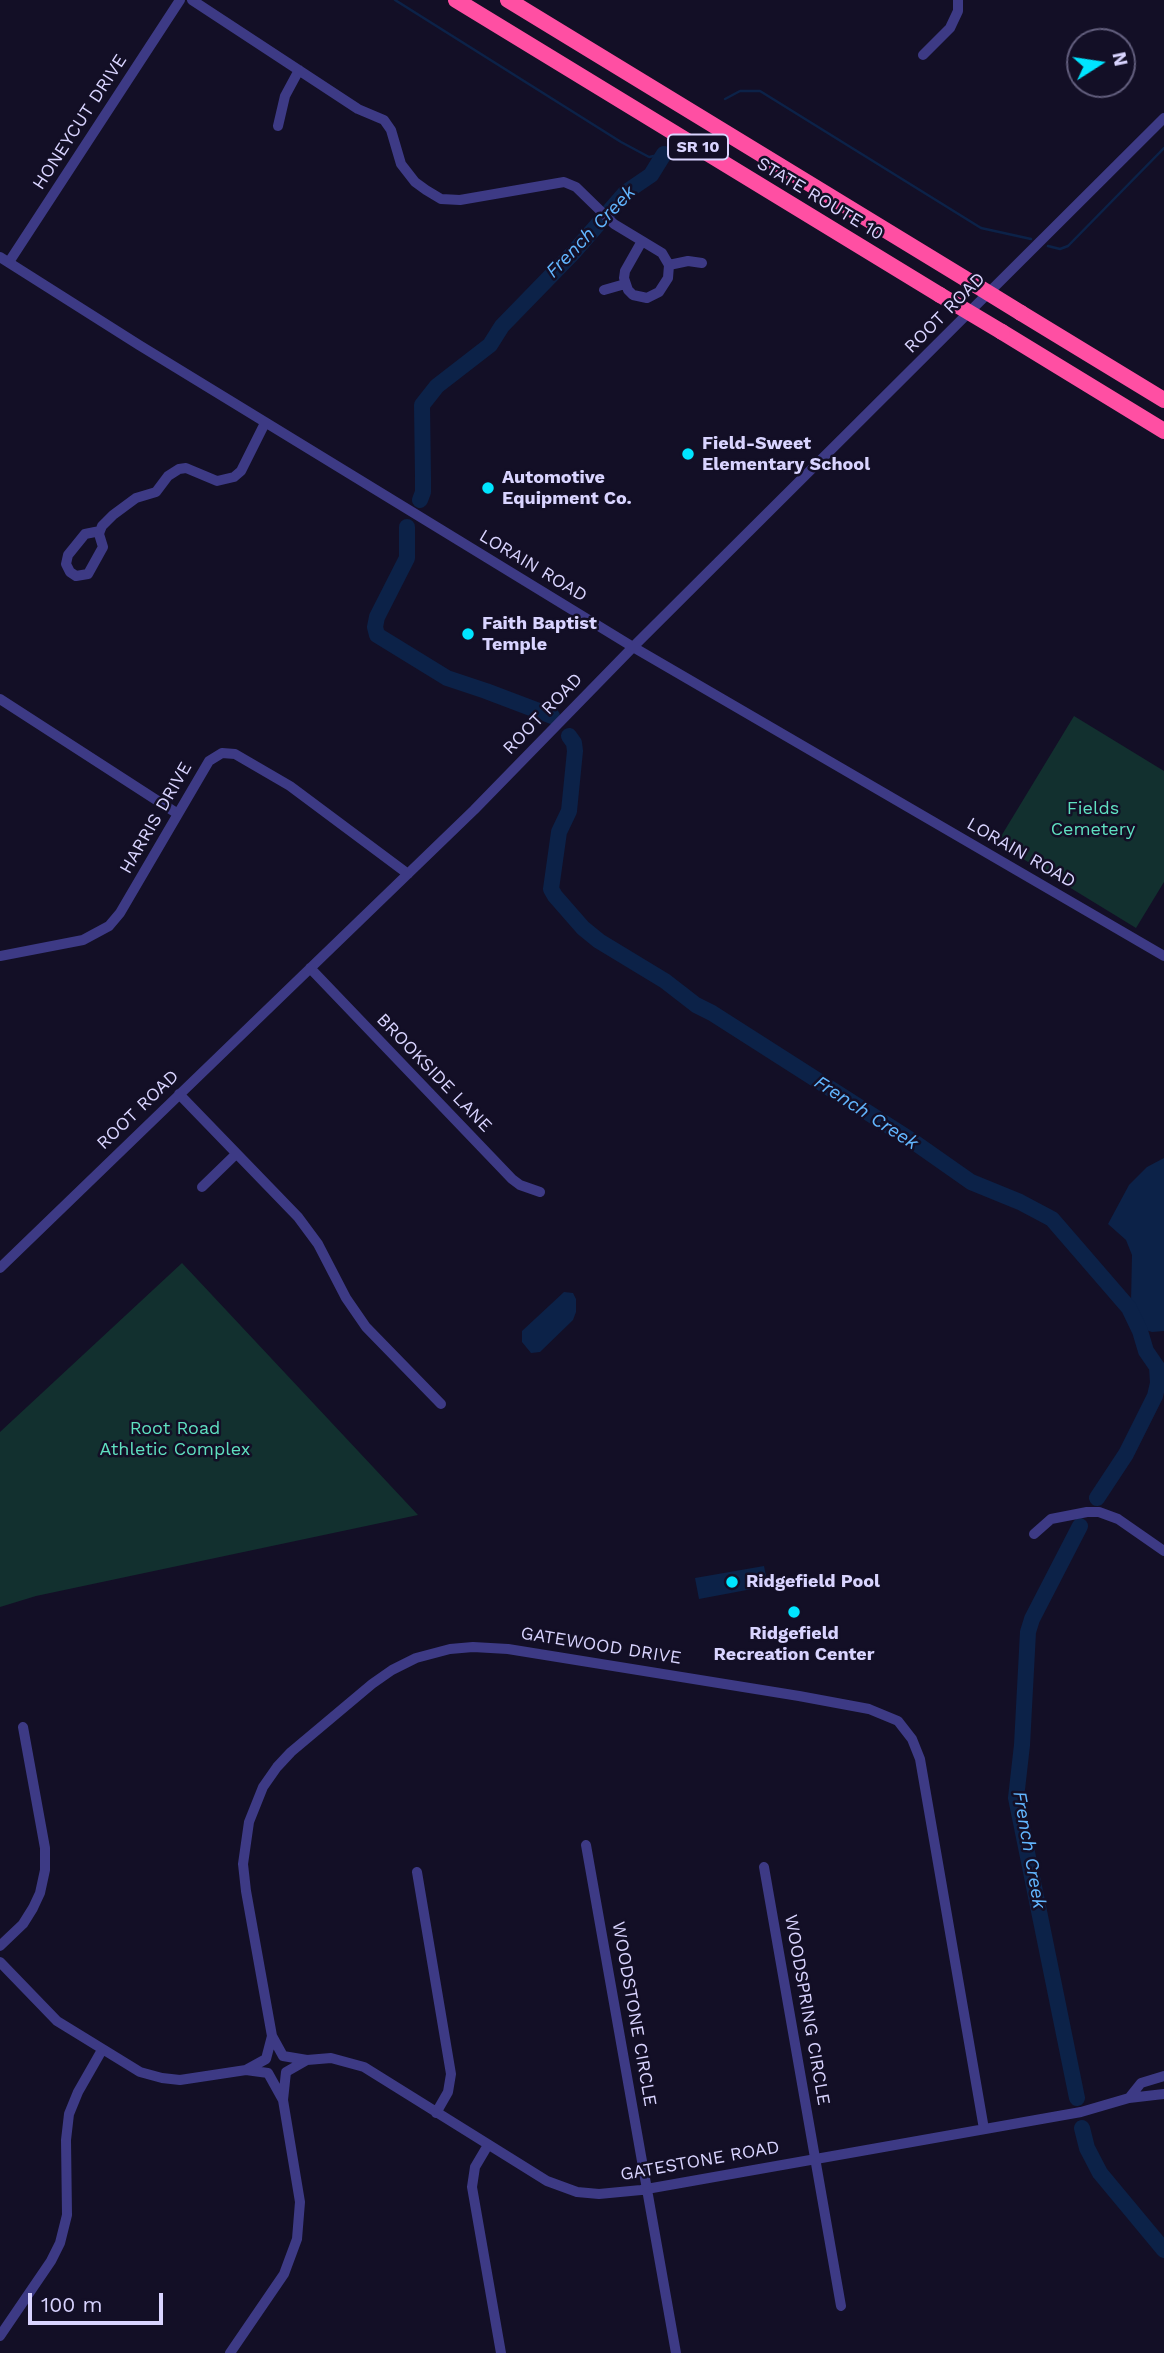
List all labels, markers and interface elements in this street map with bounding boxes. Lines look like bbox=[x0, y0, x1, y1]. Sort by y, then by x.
north arrow bbox=[1066, 28, 1136, 98]
street label: HONEYCUT DRIVE bbox=[28, 50, 132, 194]
text: N bbox=[1107, 50, 1133, 68]
road number: SR 10 bbox=[668, 134, 728, 160]
street label: STATE ROUTE 10 bbox=[753, 153, 887, 245]
water label: French Creek bbox=[541, 181, 641, 283]
street label: ROOT ROAD bbox=[900, 268, 990, 358]
place label: Field-Sweet Elementary School bbox=[702, 433, 870, 476]
marker: Field-Sweet Elementary School bbox=[680, 446, 696, 462]
place label: Automotive Equipment Co. bbox=[502, 467, 632, 510]
marker: Automotive Equipment Co. bbox=[480, 480, 496, 496]
street label: LORAIN ROAD bbox=[475, 525, 591, 607]
place label: Faith Baptist Temple bbox=[482, 613, 597, 656]
marker: Faith Baptist Temple bbox=[460, 626, 476, 642]
street label: ROOT ROAD bbox=[499, 669, 587, 759]
street label: HARRIS DRIVE bbox=[115, 758, 197, 878]
park label: Fields Cemetery bbox=[1051, 798, 1135, 840]
street label: LORAIN ROAD bbox=[963, 813, 1079, 893]
street label: BROOKSIDE LANE bbox=[372, 1009, 496, 1137]
street label: ROOT ROAD bbox=[93, 1066, 183, 1154]
water label: French Creek bbox=[810, 1071, 922, 1155]
park label: Root Road Athletic Complex bbox=[100, 1418, 250, 1460]
place label: Ridgefield Pool bbox=[746, 1571, 880, 1593]
marker: Ridgefield Pool bbox=[724, 1574, 740, 1590]
marker: Ridgefield Recreation Center bbox=[786, 1604, 802, 1620]
street label: GATEWOOD DRIVE bbox=[519, 1623, 683, 1669]
place label: Ridgefield Recreation Center bbox=[713, 1623, 875, 1666]
water label: French Creek bbox=[1007, 1789, 1051, 1911]
street label: WOODSPRING CIRCLE bbox=[780, 1913, 834, 2107]
street label: WOODSTONE CIRCLE bbox=[607, 1920, 661, 2108]
street label: GATESTONE ROAD bbox=[619, 2136, 781, 2186]
scale bar bbox=[32, 2280, 166, 2324]
text: 100 m bbox=[41, 2292, 103, 2317]

